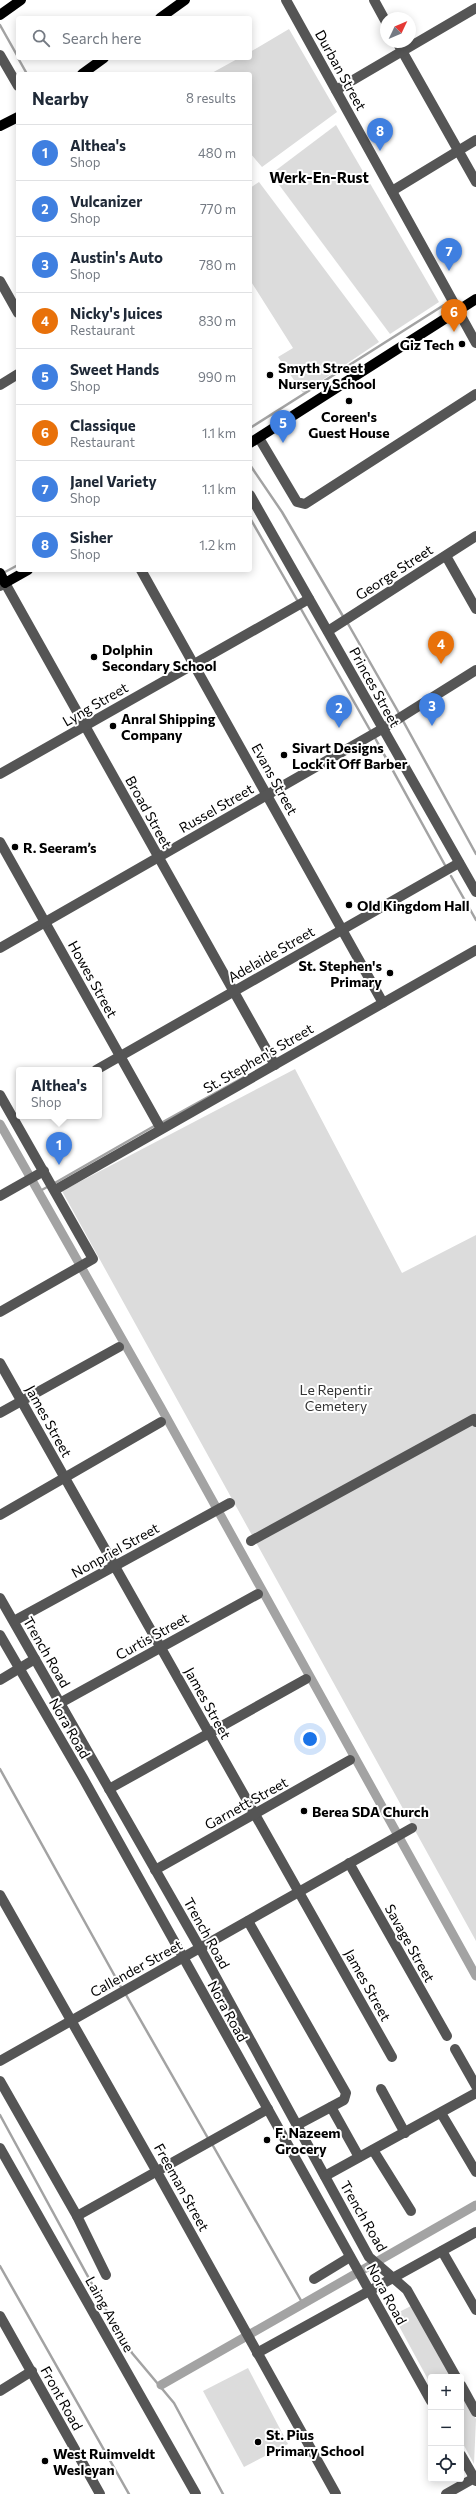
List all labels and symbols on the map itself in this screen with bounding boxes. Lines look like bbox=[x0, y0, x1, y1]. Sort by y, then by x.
north arrow bbox=[380, 12, 416, 48]
street label: Durban Street bbox=[312, 27, 370, 114]
pin: 8 bbox=[367, 118, 393, 151]
district label: Werk-En-Rust bbox=[269, 168, 369, 186]
pin: 7 bbox=[436, 238, 462, 271]
pin: 6 bbox=[441, 299, 467, 332]
place label: Giz Tech bbox=[400, 336, 454, 353]
marker: Giz Tech bbox=[457, 339, 467, 349]
place label: Smyth Street Nursery School bbox=[278, 359, 376, 392]
marker: Smyth Street Nursery School bbox=[265, 370, 275, 380]
marker: Coreen's Guest House bbox=[344, 396, 354, 406]
place label: Coreen's Guest House bbox=[308, 408, 390, 441]
pin: 5 bbox=[270, 410, 296, 443]
street label: George Street bbox=[352, 541, 436, 603]
pin: 4 bbox=[428, 631, 454, 664]
place label: Dolphin Secondary School bbox=[102, 641, 217, 674]
street label: Princes Street bbox=[346, 644, 404, 730]
marker: Dolphin Secondary School bbox=[89, 652, 99, 662]
street label: Lyng Street bbox=[59, 678, 131, 730]
pin: 3 bbox=[419, 693, 445, 726]
pin: 2 bbox=[326, 695, 352, 728]
place label: Anral Shipping Company bbox=[121, 710, 216, 743]
marker: Anral Shipping Company bbox=[108, 721, 118, 731]
place label: Sivart Designs Lock it Off Barber bbox=[292, 739, 408, 772]
street label: Evans Street bbox=[248, 740, 302, 818]
marker: Sivart Designs Lock it Off Barber bbox=[279, 750, 289, 760]
street label: Broad Street bbox=[122, 773, 176, 852]
street label: Russel Street bbox=[176, 780, 256, 836]
place label: R. Seeram’s bbox=[23, 839, 97, 856]
marker: R. Seeram’s bbox=[10, 842, 20, 852]
place label: Old Kingdom Hall bbox=[357, 897, 469, 914]
marker: Old Kingdom Hall bbox=[344, 900, 354, 910]
street label: Adelaide Street bbox=[225, 922, 317, 986]
street label: Howes Street bbox=[65, 937, 121, 1021]
place label: St. Stephen's Primary bbox=[298, 957, 382, 990]
marker: St. Stephen's Primary bbox=[385, 968, 395, 978]
street label: St. Stephen's Street bbox=[200, 1019, 316, 1096]
pin: 1 bbox=[46, 1132, 72, 1165]
park label: Le Repentir Cemetery bbox=[299, 1381, 373, 1414]
street label: James Street bbox=[22, 1382, 76, 1460]
street label: Nonpriel Street bbox=[68, 1519, 162, 1581]
street label: Curtis Street bbox=[112, 1609, 192, 1663]
street label: Trench Road bbox=[20, 1614, 74, 1690]
street label: James Street bbox=[181, 1664, 235, 1742]
street label: Nora Road bbox=[46, 1695, 94, 1761]
your location bbox=[300, 1729, 320, 1749]
street label: Garnett Street bbox=[202, 1773, 291, 1833]
place label: Berea SDA Church bbox=[312, 1803, 429, 1820]
marker: Berea SDA Church bbox=[299, 1806, 309, 1816]
street label: Trench Road bbox=[180, 1894, 234, 1972]
street label: Savage Street bbox=[382, 1901, 439, 1985]
street label: Callender Street bbox=[87, 1936, 185, 2000]
street label: James Street bbox=[341, 1946, 395, 2024]
street label: Nora Road bbox=[204, 1978, 252, 2044]
place label: F. Nazeem Grocery bbox=[275, 2124, 341, 2157]
marker: F. Nazeem Grocery bbox=[262, 2135, 272, 2145]
street label: Freeman Street bbox=[151, 2140, 213, 2234]
street label: Trench Road bbox=[337, 2178, 391, 2254]
street label: Nora Road bbox=[363, 2261, 411, 2327]
street label: Laing Avenue bbox=[82, 2273, 138, 2355]
street label: Front Road bbox=[37, 2363, 87, 2433]
place label: St. Pius Primary School bbox=[266, 2426, 364, 2459]
marker: St. Pius Primary School bbox=[253, 2437, 263, 2447]
place label: West Ruimveldt Wesleyan bbox=[53, 2445, 155, 2478]
marker: West Ruimveldt Wesleyan bbox=[40, 2456, 50, 2466]

